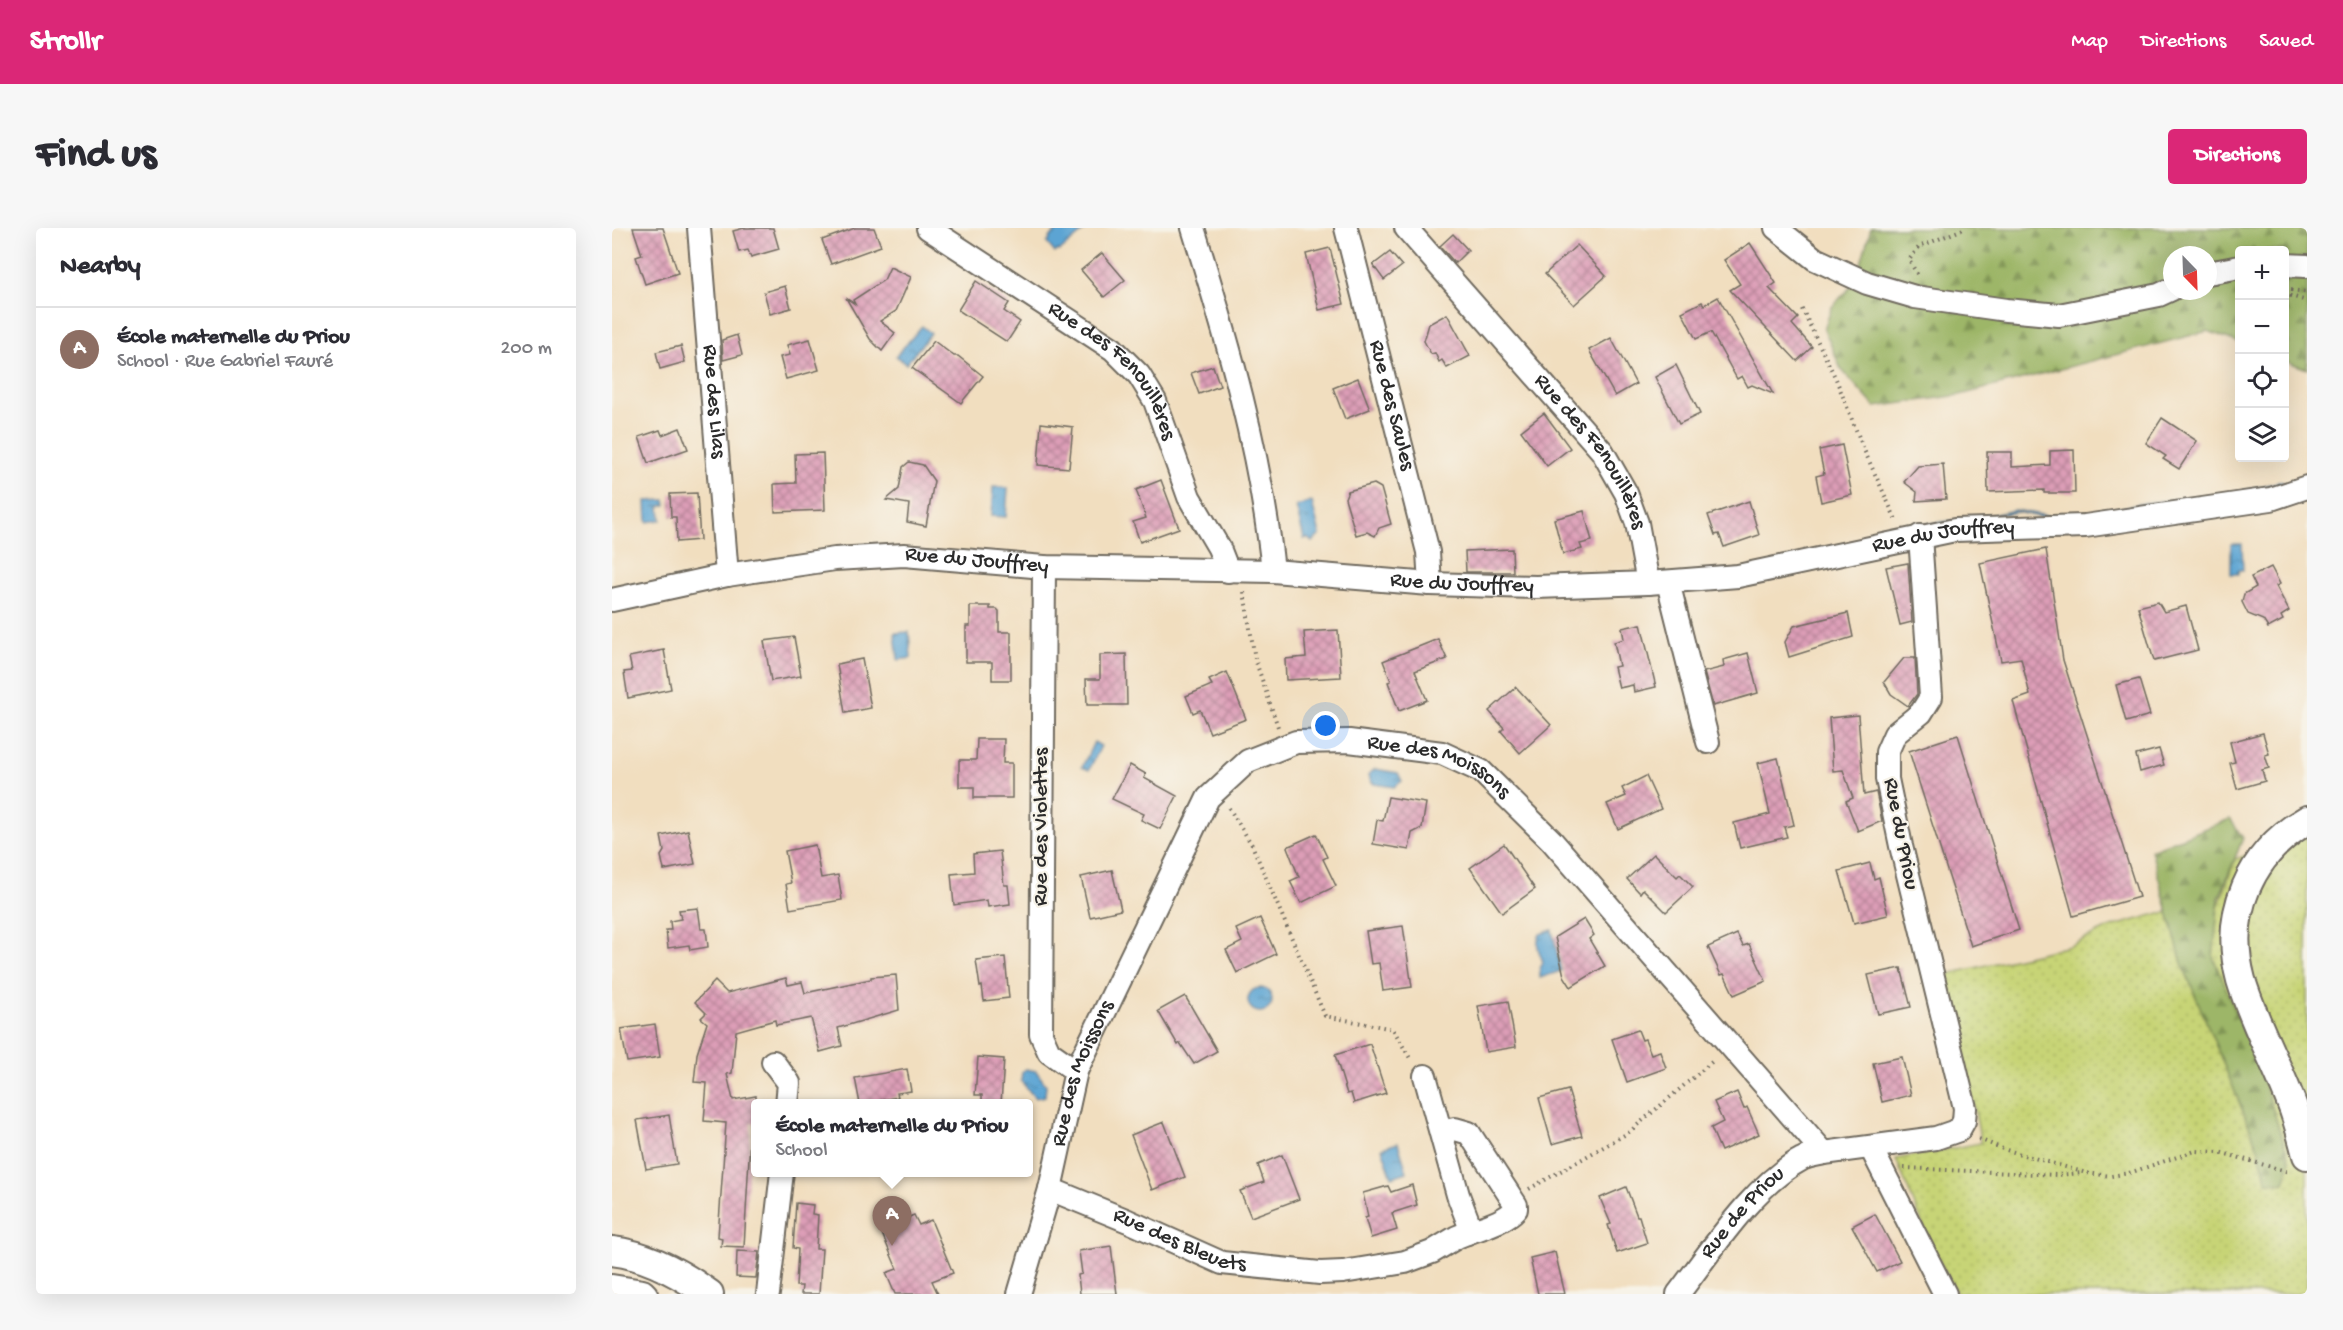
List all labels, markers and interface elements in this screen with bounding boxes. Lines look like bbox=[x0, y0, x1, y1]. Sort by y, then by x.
text: Strollr bbox=[30, 26, 101, 59]
text: Map bbox=[2071, 30, 2108, 55]
text: Directions bbox=[2141, 30, 2226, 55]
text: Saved bbox=[2259, 30, 2313, 55]
button: Directions bbox=[2168, 129, 2307, 184]
text: Find us bbox=[36, 132, 156, 181]
north arrow bbox=[2163, 246, 2217, 300]
map controls bbox=[2235, 246, 2289, 462]
button: + bbox=[2235, 246, 2289, 300]
text: Nearby bbox=[60, 252, 141, 283]
street label: Rue des Fenouillères bbox=[1042, 296, 1181, 444]
button: − bbox=[2235, 300, 2289, 354]
text: École maternelle du Priou bbox=[117, 325, 350, 351]
text: A bbox=[74, 338, 85, 361]
text: 200 m bbox=[501, 338, 552, 361]
street label: Rue des Saules bbox=[1362, 338, 1420, 474]
street label: Rue des Lilas bbox=[695, 344, 731, 460]
text: School · Rue Gabriel Fauré bbox=[117, 351, 333, 374]
button: locate bbox=[2235, 354, 2289, 408]
street label: Rue des Fenouillères bbox=[1528, 369, 1651, 532]
button: layers bbox=[2235, 408, 2289, 462]
street label: Rue du Jouffrey bbox=[1870, 515, 2015, 560]
street label: Rue du Jouffrey bbox=[904, 542, 1050, 580]
street label: Rue du Jouffrey bbox=[1389, 568, 1534, 600]
your location bbox=[1311, 711, 1340, 740]
street label: Rue des Moissons bbox=[1366, 730, 1516, 806]
street label: Rue des Violettes bbox=[1029, 747, 1055, 906]
street label: Rue du Priou bbox=[1876, 776, 1924, 892]
street label: Rue des Moissons bbox=[1047, 996, 1121, 1149]
popup bbox=[751, 1099, 1033, 1177]
text: École maternelle du Priou bbox=[776, 1114, 1008, 1140]
text: School bbox=[776, 1140, 828, 1163]
street label: Rue de Priou bbox=[1695, 1161, 1790, 1264]
pin: A bbox=[872, 1196, 912, 1246]
street label: Rue des Bleuets bbox=[1109, 1203, 1248, 1278]

